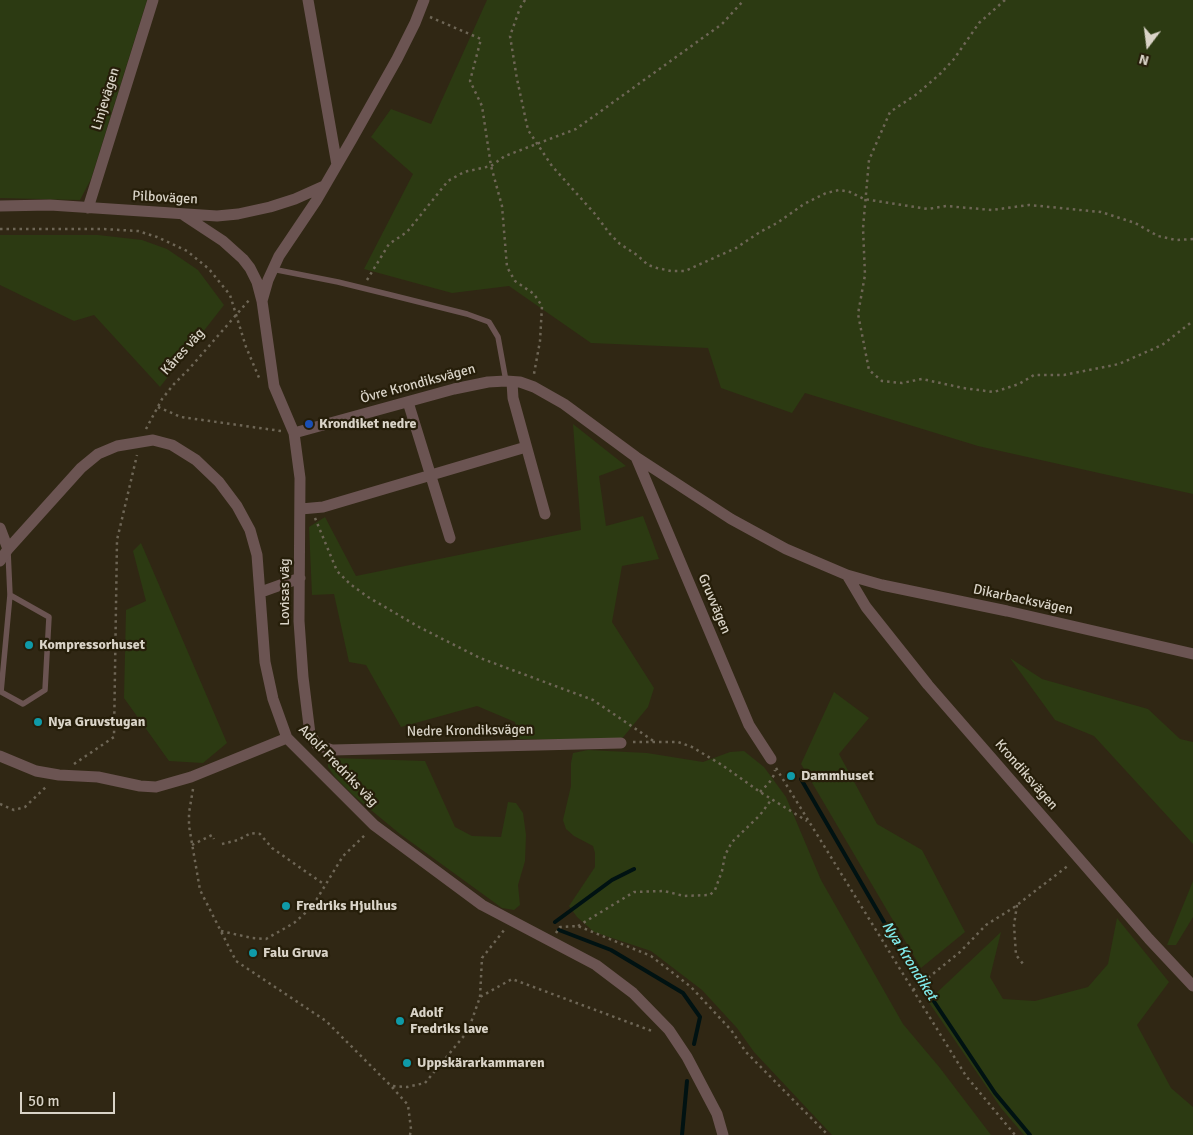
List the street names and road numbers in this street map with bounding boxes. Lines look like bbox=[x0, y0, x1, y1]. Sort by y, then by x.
street label: Linjevägen bbox=[89, 66, 123, 132]
street label: Pilbovägen bbox=[132, 188, 198, 208]
street label: Kåres väg bbox=[158, 325, 208, 379]
street label: Övre Krondiksvägen bbox=[359, 361, 477, 407]
street label: Lovisas väg bbox=[277, 558, 293, 626]
street label: Gruvvägen bbox=[694, 571, 734, 637]
street label: Dikarbacksvägen bbox=[971, 581, 1075, 619]
street label: Nedre Krondiksvägen bbox=[406, 721, 534, 741]
street label: Adolf Fredriks väg bbox=[295, 722, 381, 810]
street label: Krondiksvägen bbox=[991, 736, 1061, 814]

